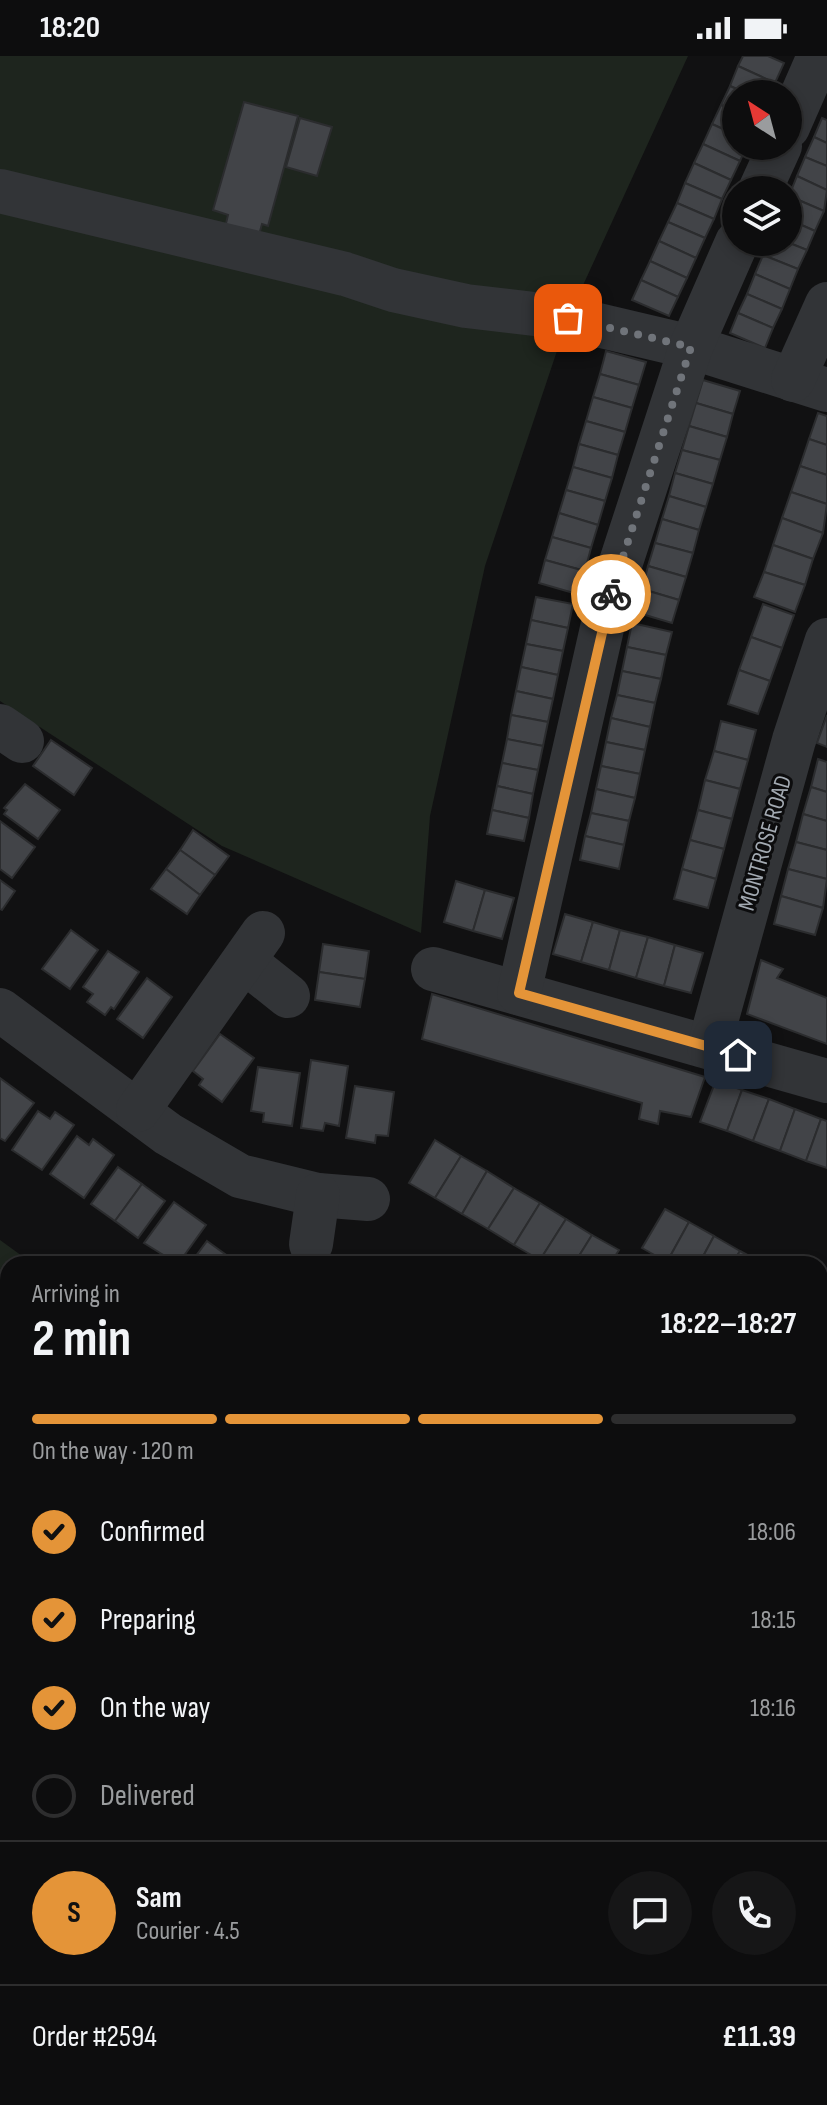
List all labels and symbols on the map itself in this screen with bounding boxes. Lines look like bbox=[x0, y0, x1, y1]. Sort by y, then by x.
north arrow bbox=[722, 80, 802, 160]
pin bbox=[534, 284, 602, 352]
courier bbox=[571, 554, 651, 634]
street label: MONTROSE ROAD bbox=[732, 772, 798, 914]
pin bbox=[704, 1021, 772, 1089]

